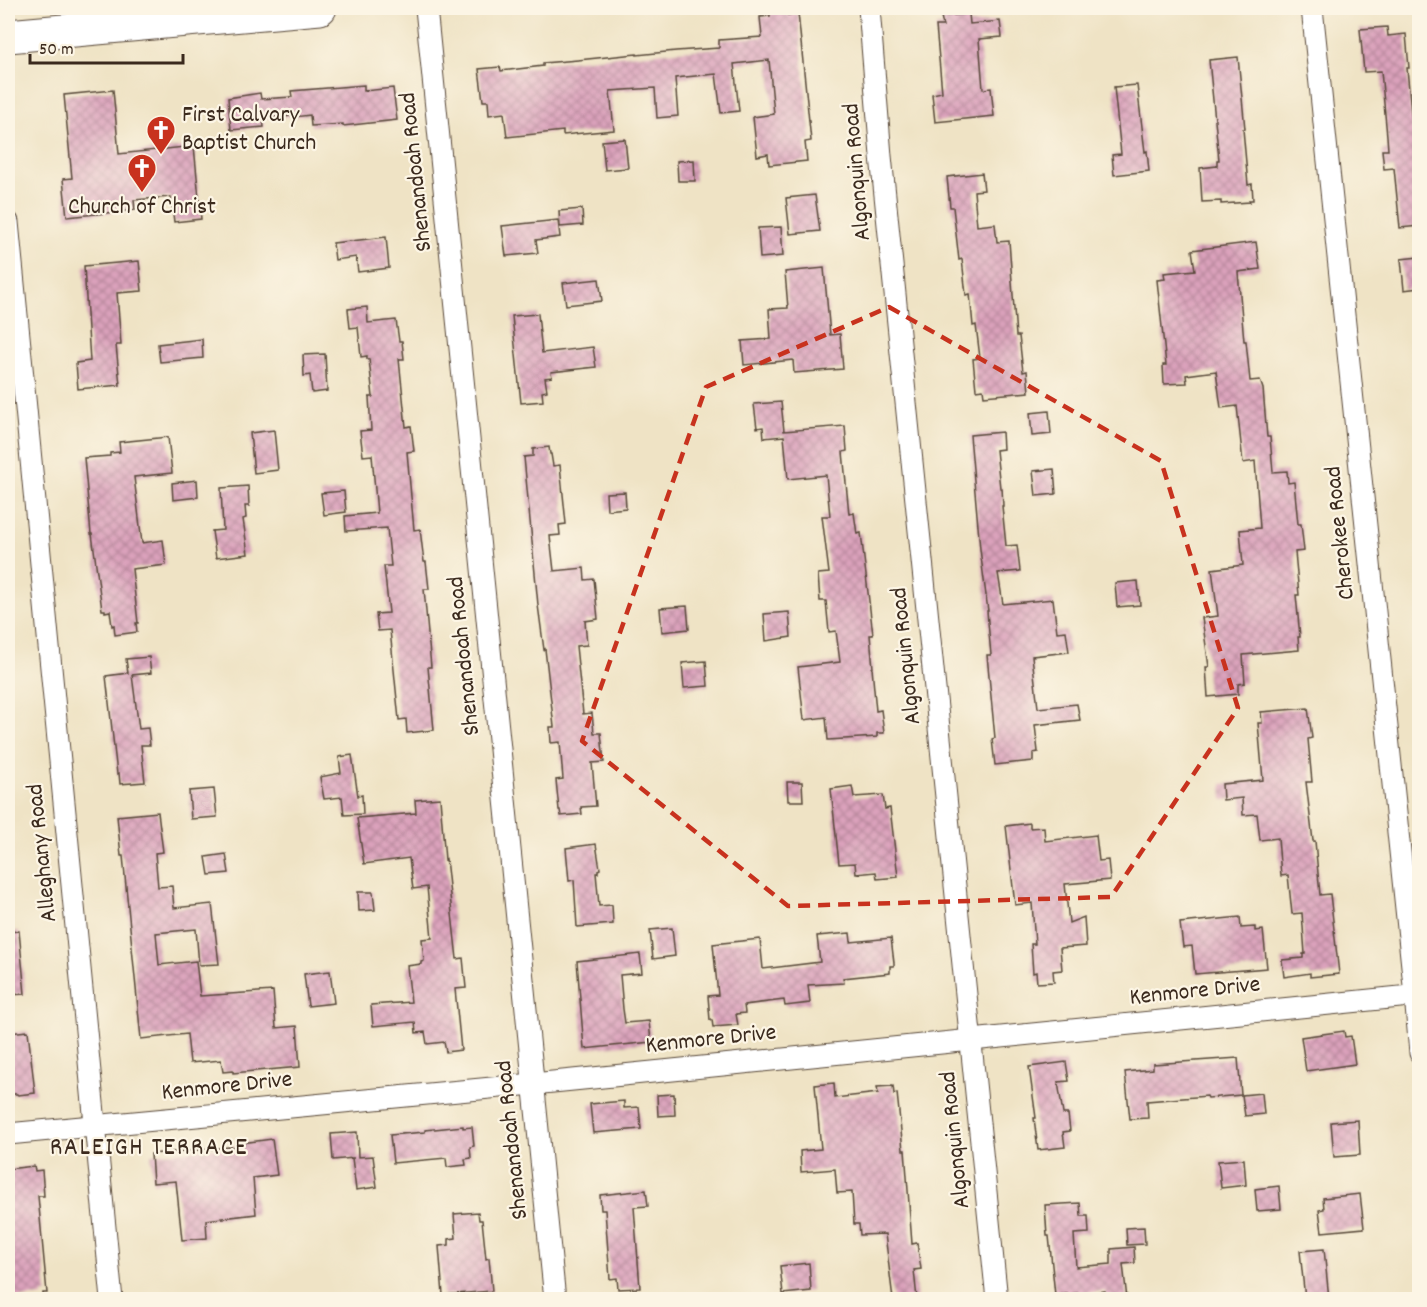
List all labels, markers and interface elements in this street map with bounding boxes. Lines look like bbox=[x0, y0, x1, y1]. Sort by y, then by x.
scale bar bbox=[30, 27, 183, 65]
text: 50 m bbox=[39, 38, 74, 63]
street label: Shenandoah Road bbox=[392, 91, 442, 253]
place label: First Calvary Baptist Church bbox=[182, 99, 316, 161]
street label: Algonquin Road bbox=[835, 102, 881, 242]
church icon: First Calvary Baptist Church bbox=[145, 114, 177, 156]
church icon: Church of Christ bbox=[126, 152, 158, 194]
place label: Church of Christ bbox=[68, 191, 216, 225]
street label: Cherokee Road bbox=[1317, 464, 1365, 602]
street label: Shenandoah Road bbox=[440, 575, 490, 737]
street label: Algonquin Road bbox=[883, 586, 931, 726]
street label: Alleghany Road bbox=[19, 782, 67, 924]
street label: Kenmore Drive bbox=[1128, 968, 1262, 1016]
street label: Kenmore Drive bbox=[644, 1016, 778, 1064]
street label: Shenandoah Road bbox=[488, 1059, 538, 1221]
street label: Kenmore Drive bbox=[160, 1063, 294, 1111]
street label: Algonquin Road bbox=[932, 1070, 980, 1210]
district label: RALEIGH TERRACE bbox=[50, 1130, 248, 1167]

